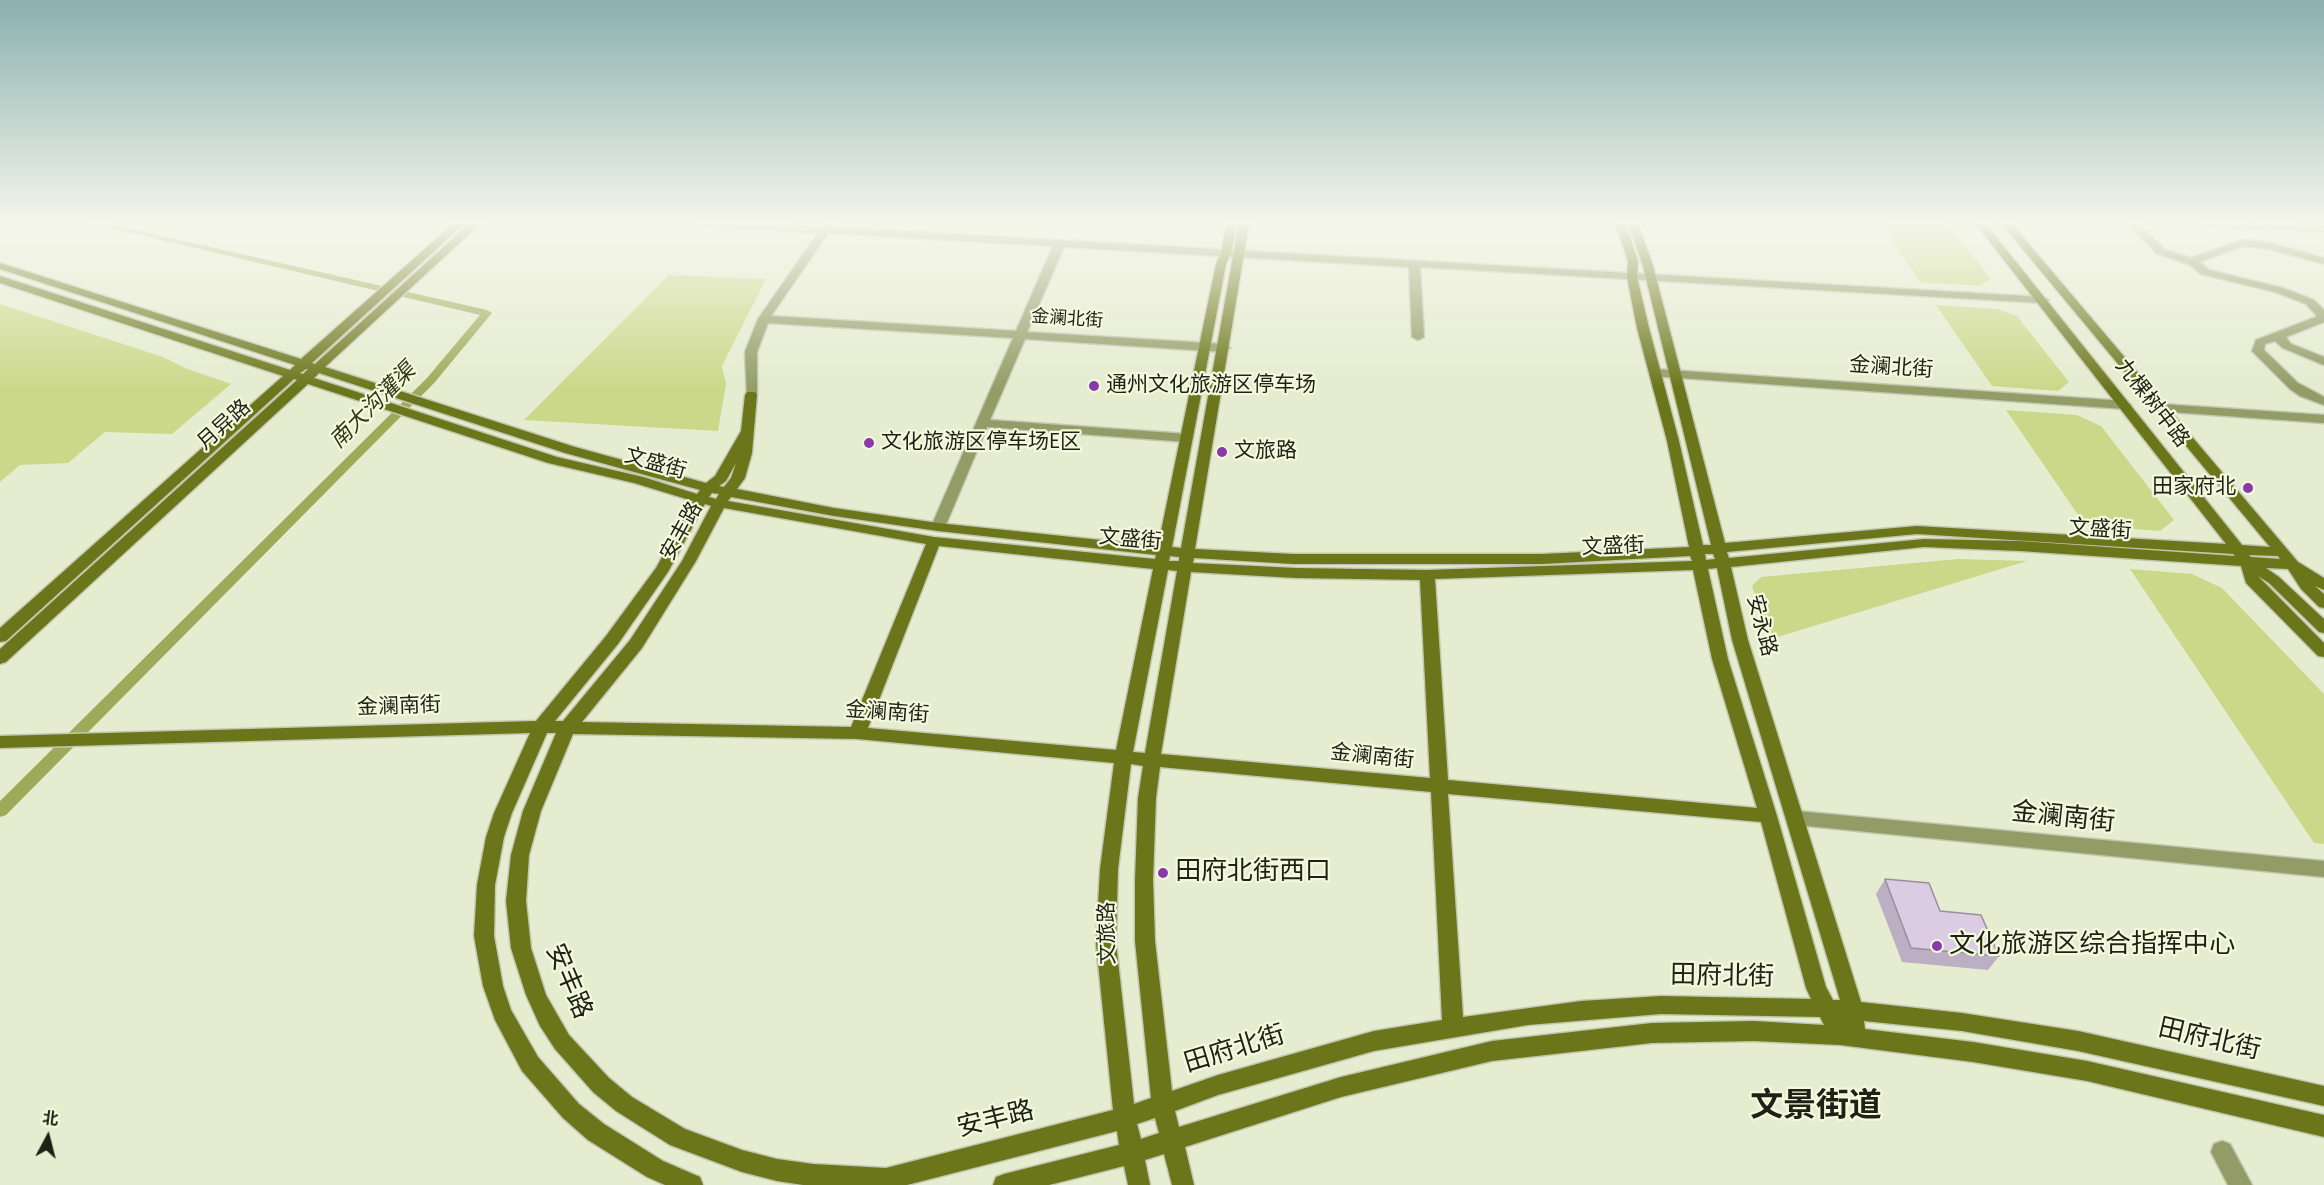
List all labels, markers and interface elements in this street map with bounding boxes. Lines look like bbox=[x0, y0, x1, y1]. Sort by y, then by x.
street label: 金澜北街 bbox=[1030, 307, 1104, 333]
street label: 金澜北街 bbox=[1848, 354, 1934, 384]
street label: 九棵树中路 bbox=[2109, 355, 2193, 453]
water label: 南大沟灌渠 bbox=[326, 359, 422, 455]
place label: 通州文化旅游区停车场 bbox=[1106, 373, 1316, 399]
marker: 通州文化旅游区停车场 bbox=[1087, 379, 1101, 393]
street label: 月异路 bbox=[193, 396, 257, 456]
place label: 文化旅游区停车场E区 bbox=[881, 430, 1081, 456]
marker: 文化旅游区停车场E区 bbox=[862, 436, 876, 450]
place label: 文旅路 bbox=[1234, 439, 1297, 465]
street label: 文盛街 bbox=[621, 444, 689, 486]
marker: 文旅路 bbox=[1215, 445, 1229, 459]
place label: 田家府北 bbox=[2152, 475, 2236, 501]
marker: 田家府北 bbox=[2241, 481, 2255, 495]
street label: 安丰路 bbox=[657, 498, 709, 566]
street label: 文盛街 bbox=[2068, 516, 2132, 546]
street label: 文盛街 bbox=[1098, 526, 1162, 556]
street label: 文盛街 bbox=[1581, 534, 1645, 562]
street label: 安永路 bbox=[1740, 592, 1780, 660]
street label: 金澜南街 bbox=[357, 694, 441, 722]
street label: 金澜南街 bbox=[844, 699, 930, 729]
street label: 金澜南街 bbox=[1329, 741, 1415, 775]
street label: 金澜南街 bbox=[2010, 798, 2116, 840]
place label: 田府北街西口 bbox=[1175, 857, 1331, 889]
marker: 田府北街西口 bbox=[1156, 866, 1170, 880]
street label: 文旅路 bbox=[1096, 901, 1122, 965]
place label: 文化旅游区综合指挥中心 bbox=[1949, 930, 2235, 962]
marker: 文化旅游区综合指挥中心 bbox=[1930, 939, 1944, 953]
street label: 安丰路 bbox=[537, 940, 597, 1024]
street label: 田府北街 bbox=[1670, 961, 1774, 995]
street label: 田府北街 bbox=[2155, 1014, 2263, 1068]
street label: 田府北街 bbox=[1181, 1021, 1289, 1081]
district label: 文景街道 bbox=[1750, 1089, 1882, 1129]
street label: 安丰路 bbox=[954, 1096, 1038, 1146]
north arrow bbox=[18, 1107, 78, 1167]
text: 北 bbox=[41, 1107, 59, 1131]

